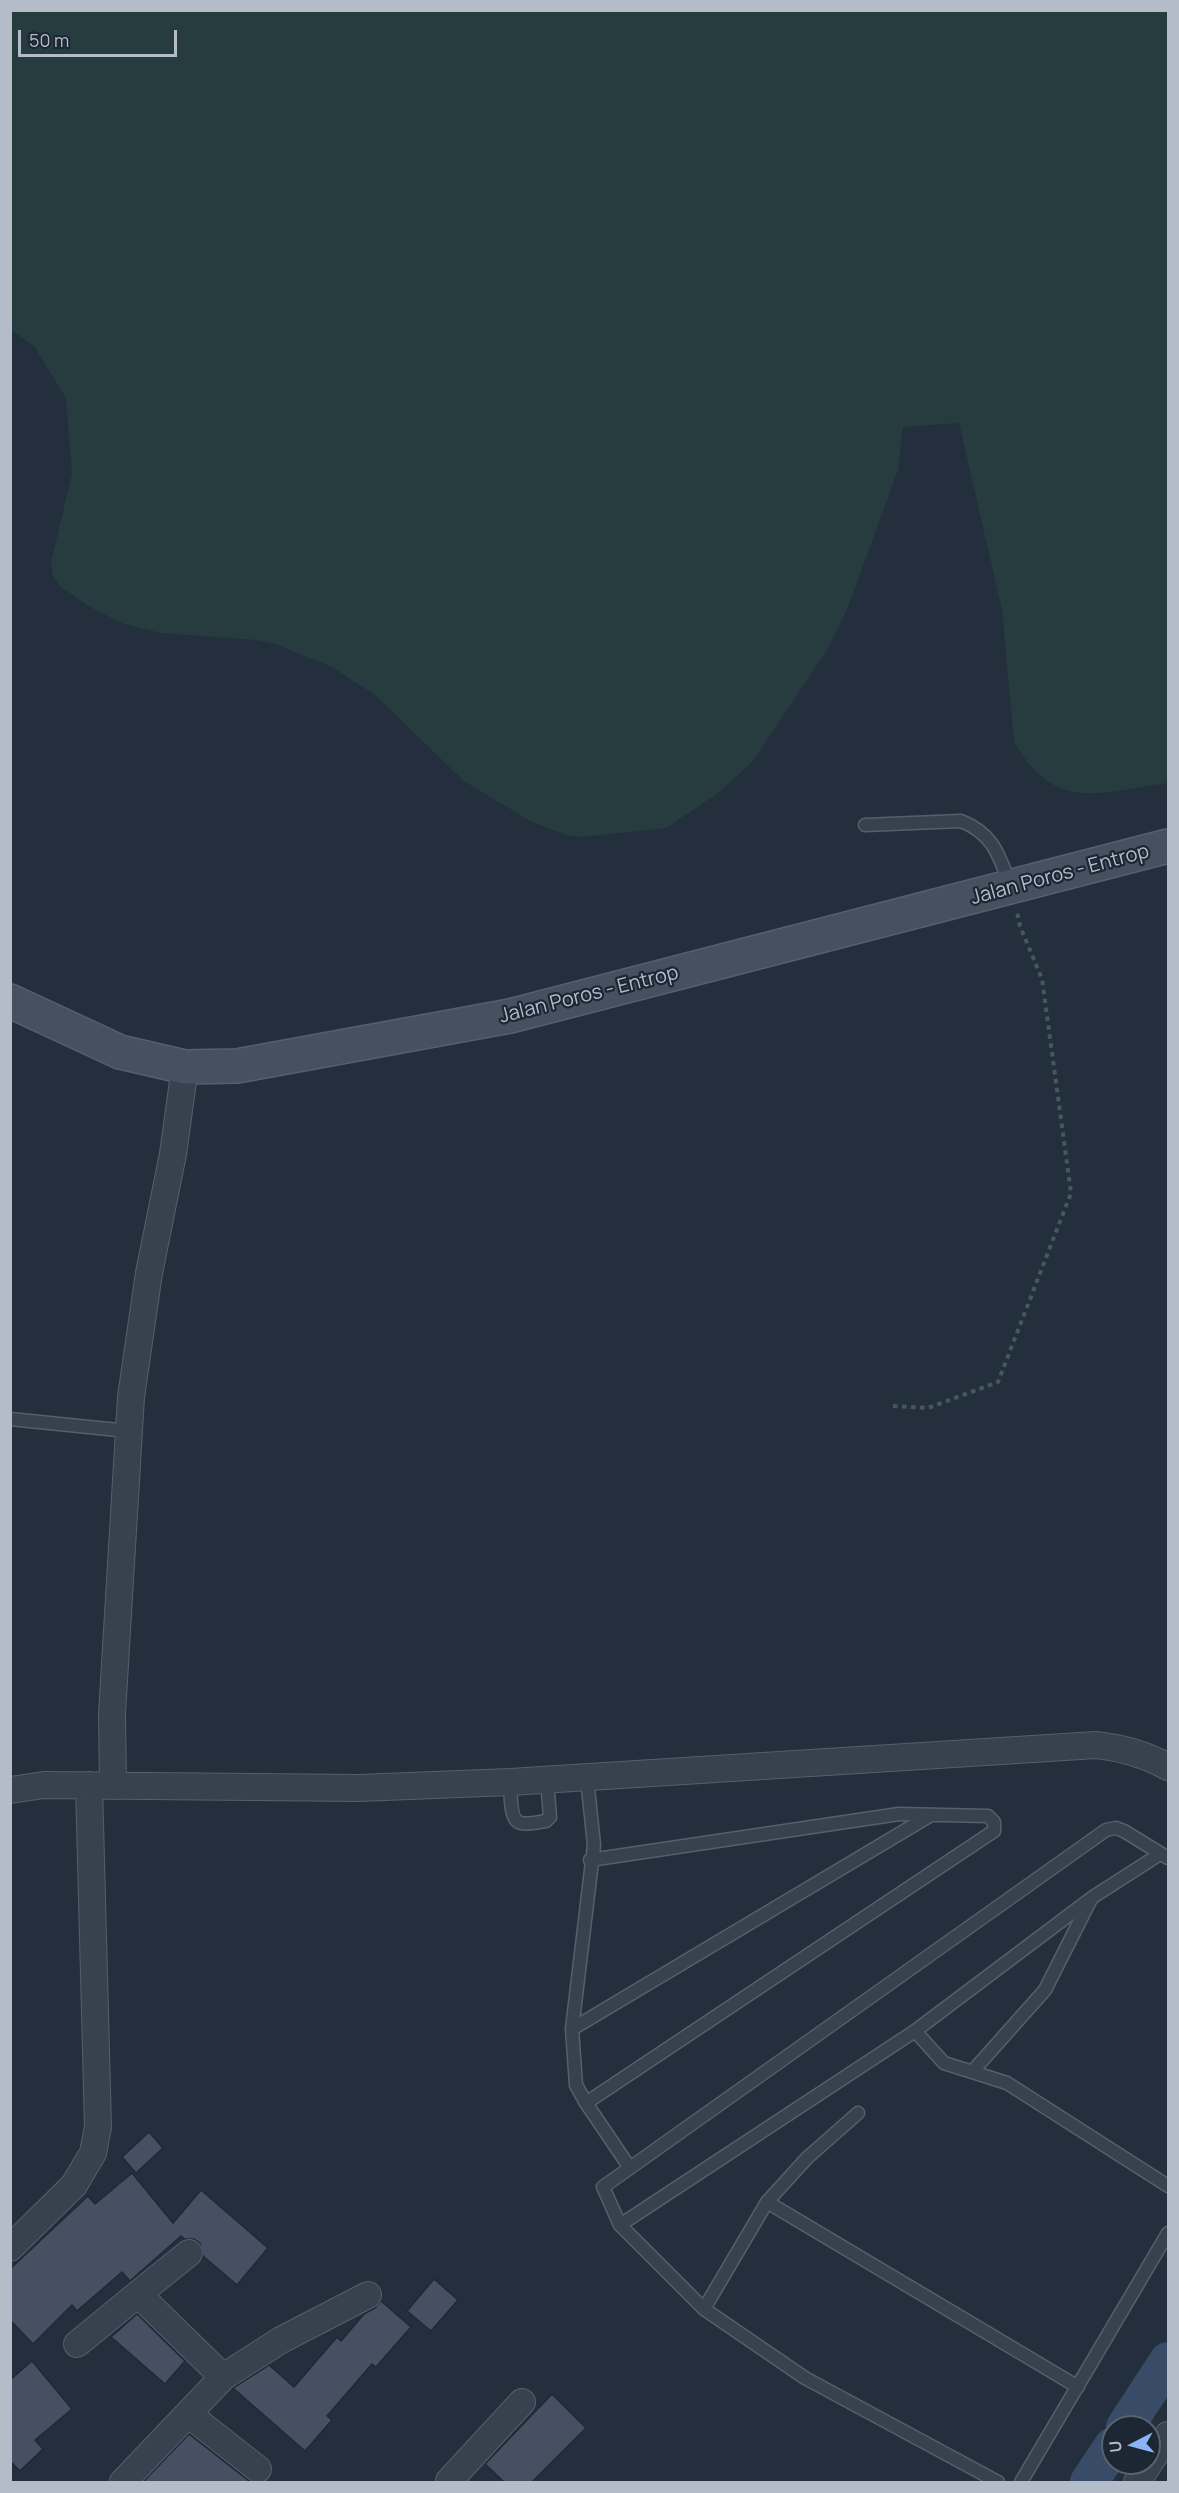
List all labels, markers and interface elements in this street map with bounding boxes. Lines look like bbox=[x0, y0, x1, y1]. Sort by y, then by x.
scale bar bbox=[21, 18, 180, 56]
text: 50 m bbox=[29, 28, 69, 52]
street label: Jalan Poros - Entrop bbox=[968, 840, 1152, 910]
street label: Jalan Poros - Entrop bbox=[497, 961, 681, 1029]
north arrow bbox=[1101, 2415, 1161, 2475]
text: U bbox=[1104, 2440, 1127, 2454]

